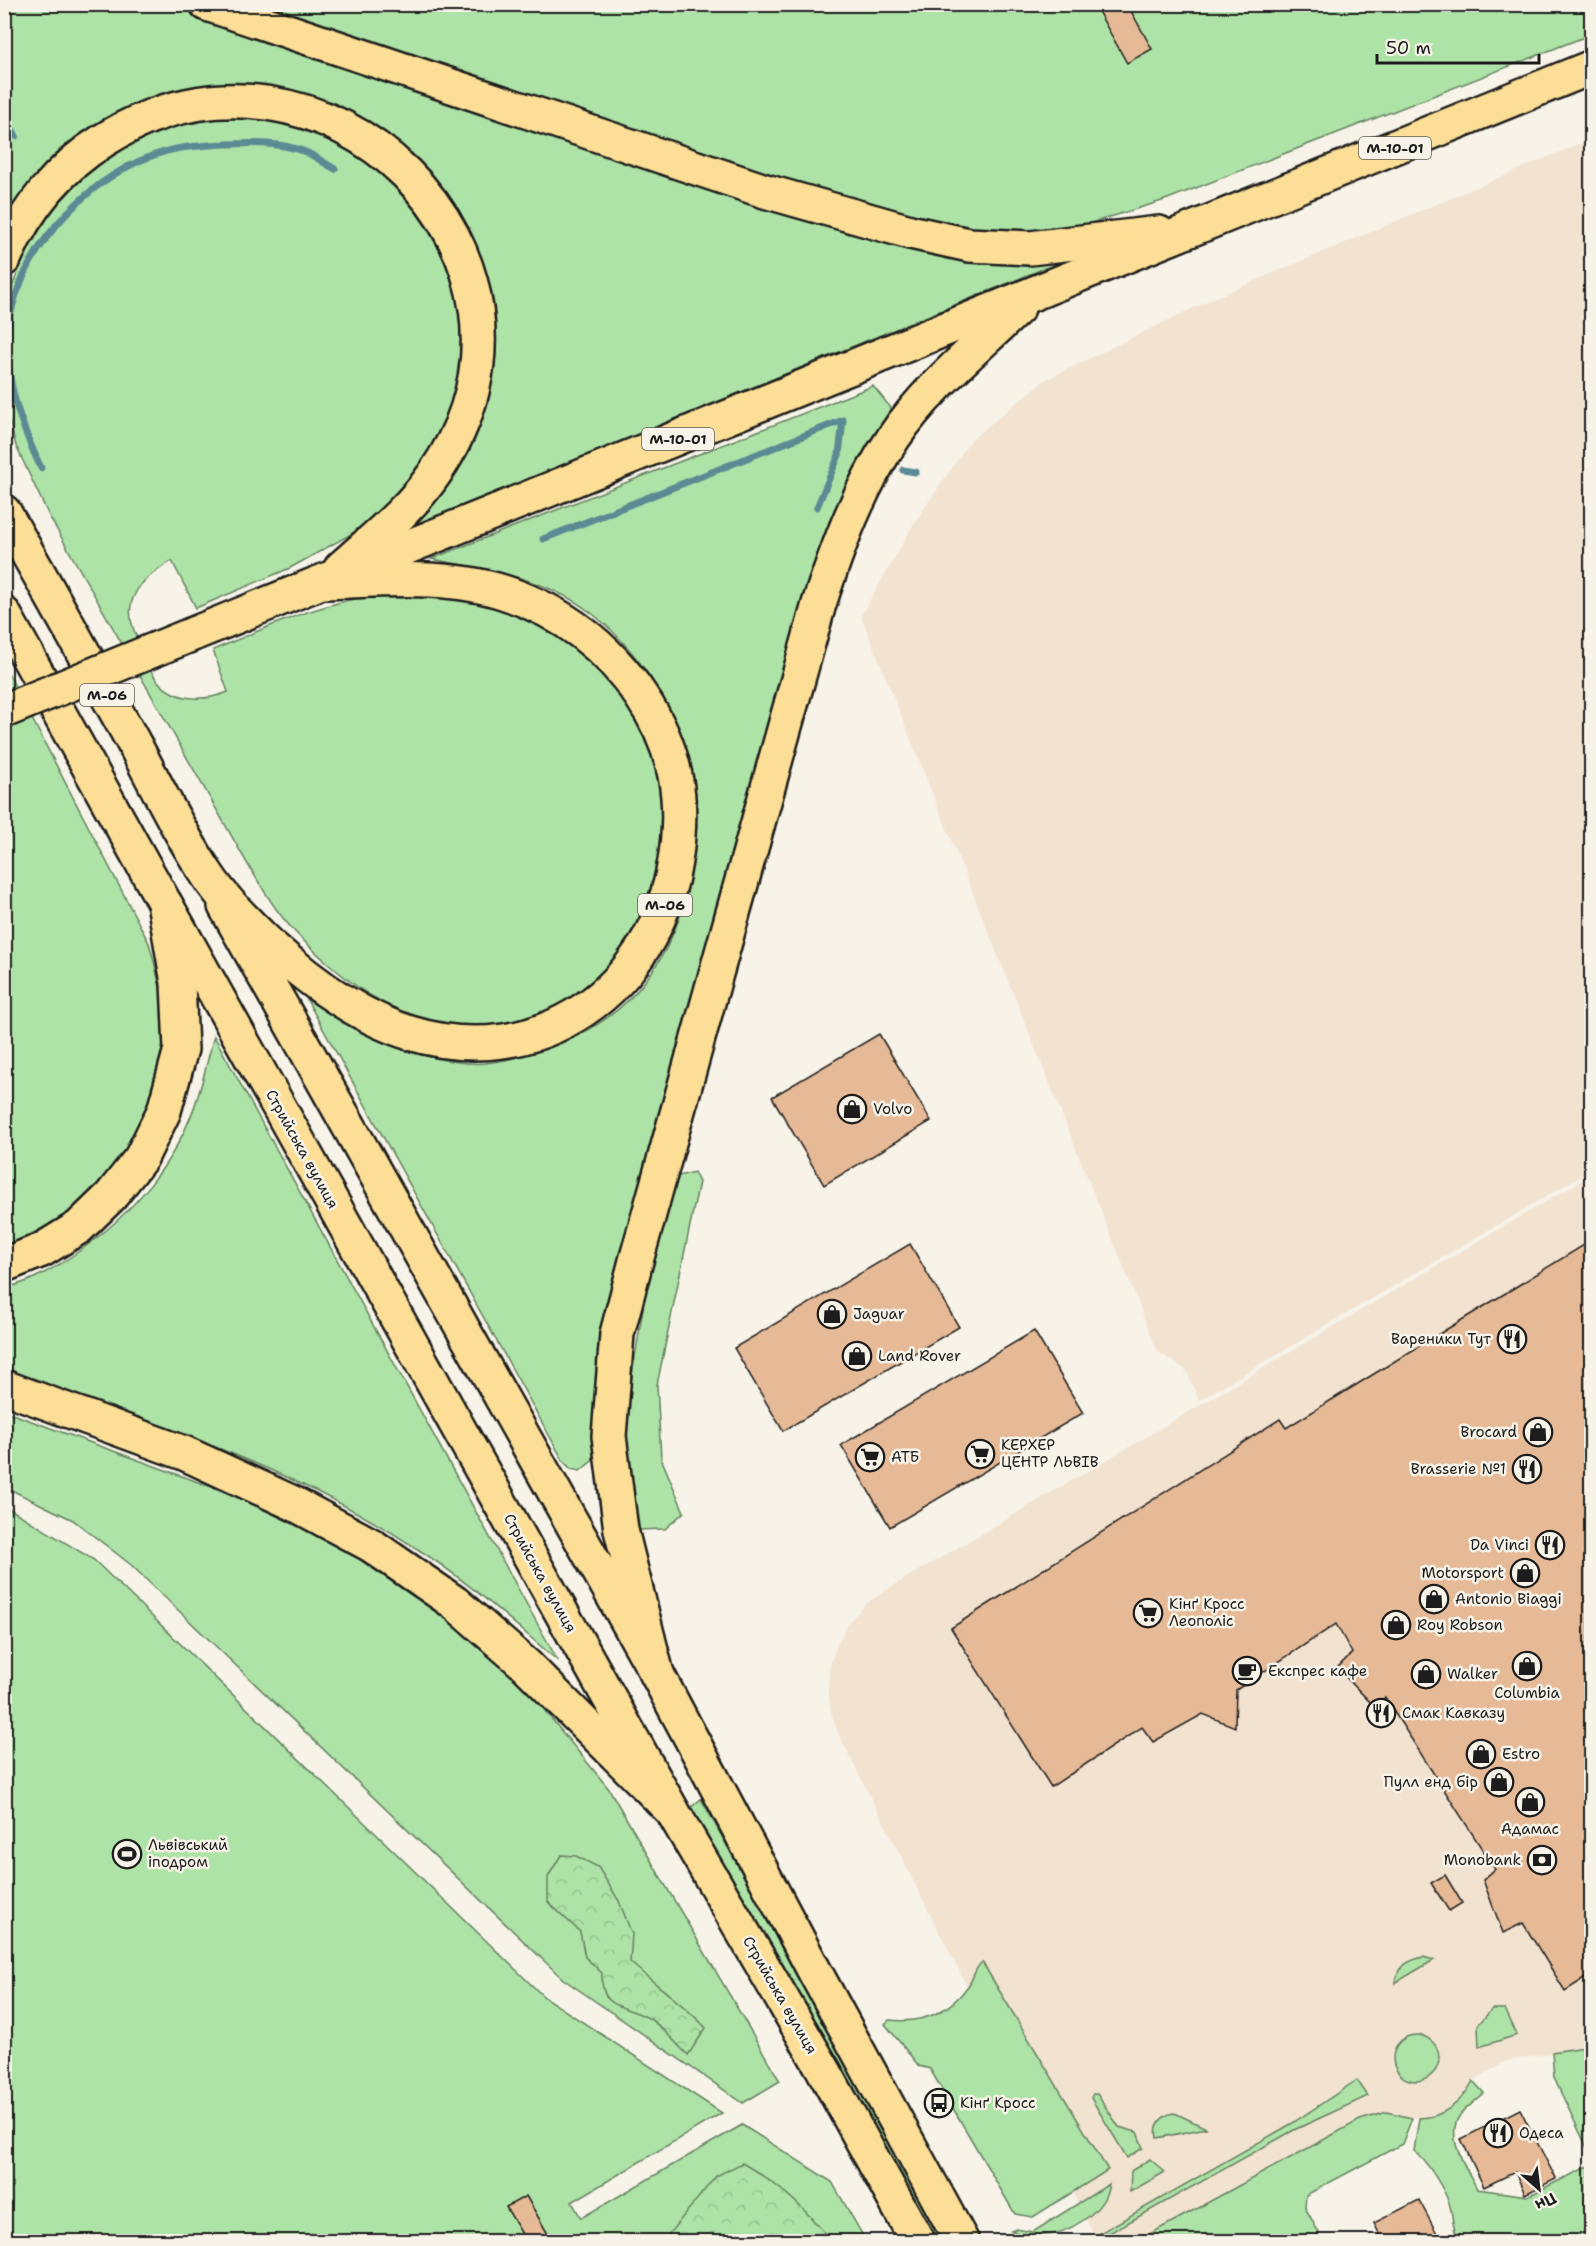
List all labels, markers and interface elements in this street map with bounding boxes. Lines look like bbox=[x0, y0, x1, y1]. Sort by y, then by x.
scale bar bbox=[1377, 27, 1539, 65]
text: 50 m bbox=[1386, 36, 1431, 60]
road number: М-10-01 bbox=[1359, 137, 1431, 159]
road number: М-10-01 bbox=[642, 428, 714, 450]
road number: М-06 bbox=[80, 684, 134, 706]
road number: М-06 bbox=[638, 894, 692, 916]
street label: Стрийська вулиця bbox=[261, 1086, 343, 1212]
shop icon: Volvo bbox=[836, 1093, 868, 1125]
place label: Volvo bbox=[873, 1099, 912, 1119]
shop icon: Jaguar bbox=[816, 1298, 848, 1330]
place label: Jaguar bbox=[853, 1304, 905, 1324]
restaurant icon: Вареники Тут bbox=[1496, 1323, 1528, 1355]
place label: Вареники Тут bbox=[1391, 1329, 1491, 1349]
shop icon: Land Rover bbox=[841, 1340, 873, 1372]
place label: Land Rover bbox=[878, 1346, 961, 1366]
shop icon: Brocard bbox=[1522, 1416, 1554, 1448]
place label: Brocard bbox=[1460, 1422, 1517, 1442]
place label: КЕРХЕР ЦЕНТР ЛЬВІВ bbox=[1001, 1435, 1099, 1472]
supermarket icon: КЕРХЕР ЦЕНТР ЛЬВІВ bbox=[964, 1438, 996, 1470]
supermarket icon: АТБ bbox=[854, 1441, 886, 1473]
place label: АТБ bbox=[891, 1447, 920, 1467]
restaurant icon: Brasserie №1 bbox=[1511, 1453, 1543, 1485]
place label: Brasserie №1 bbox=[1411, 1459, 1506, 1479]
street label: Стрийська вулиця bbox=[499, 1510, 581, 1636]
restaurant icon: Da Vinci bbox=[1534, 1529, 1566, 1561]
place label: Da Vinci bbox=[1470, 1535, 1529, 1555]
shop icon: Motorsport bbox=[1509, 1557, 1541, 1589]
place label: Motorsport bbox=[1421, 1563, 1504, 1583]
shop icon: Antonio Biaggi bbox=[1418, 1583, 1450, 1615]
place label: Antonio Biaggi bbox=[1455, 1589, 1562, 1609]
place label: Кінґ Кросс Леополіс bbox=[1169, 1594, 1245, 1631]
supermarket icon: Кінґ Кросс Леополіс bbox=[1132, 1597, 1164, 1629]
shop icon: Roy Robson bbox=[1380, 1609, 1412, 1641]
place label: Roy Robson bbox=[1417, 1615, 1503, 1635]
shop icon: Columbia bbox=[1511, 1650, 1543, 1682]
cafe icon: Експрес кафе bbox=[1231, 1655, 1263, 1687]
shop icon: Walker bbox=[1410, 1658, 1442, 1690]
place label: Експрес кафе bbox=[1268, 1661, 1367, 1681]
place label: Walker bbox=[1447, 1664, 1498, 1684]
place label: Columbia bbox=[1494, 1683, 1561, 1703]
restaurant icon: Смак Кавказу bbox=[1365, 1697, 1397, 1729]
place label: Смак Кавказу bbox=[1402, 1703, 1505, 1723]
shop icon: Estro bbox=[1465, 1738, 1497, 1770]
place label: Estro bbox=[1502, 1744, 1540, 1764]
shop icon: Пулл енд бір bbox=[1483, 1766, 1515, 1798]
place label: Пулл енд бір bbox=[1384, 1772, 1478, 1792]
shop icon: Адамас bbox=[1514, 1786, 1546, 1818]
place label: Адамас bbox=[1501, 1819, 1559, 1839]
place label: Львівський іподром bbox=[148, 1835, 228, 1872]
sports icon: Львівський іподром bbox=[111, 1838, 143, 1870]
bank icon: Monobank bbox=[1526, 1844, 1558, 1876]
place label: Monobank bbox=[1444, 1850, 1521, 1870]
street label: Стрийська вулиця bbox=[738, 1932, 822, 2058]
bus stop icon: Кінґ Кросс bbox=[923, 2087, 955, 2119]
place label: Кінґ Кросс bbox=[960, 2093, 1036, 2113]
restaurant icon: Одеса bbox=[1482, 2117, 1514, 2149]
place label: Одеса bbox=[1519, 2123, 1564, 2143]
north arrow bbox=[1509, 2159, 1569, 2219]
text: Пн bbox=[1532, 2188, 1560, 2216]

